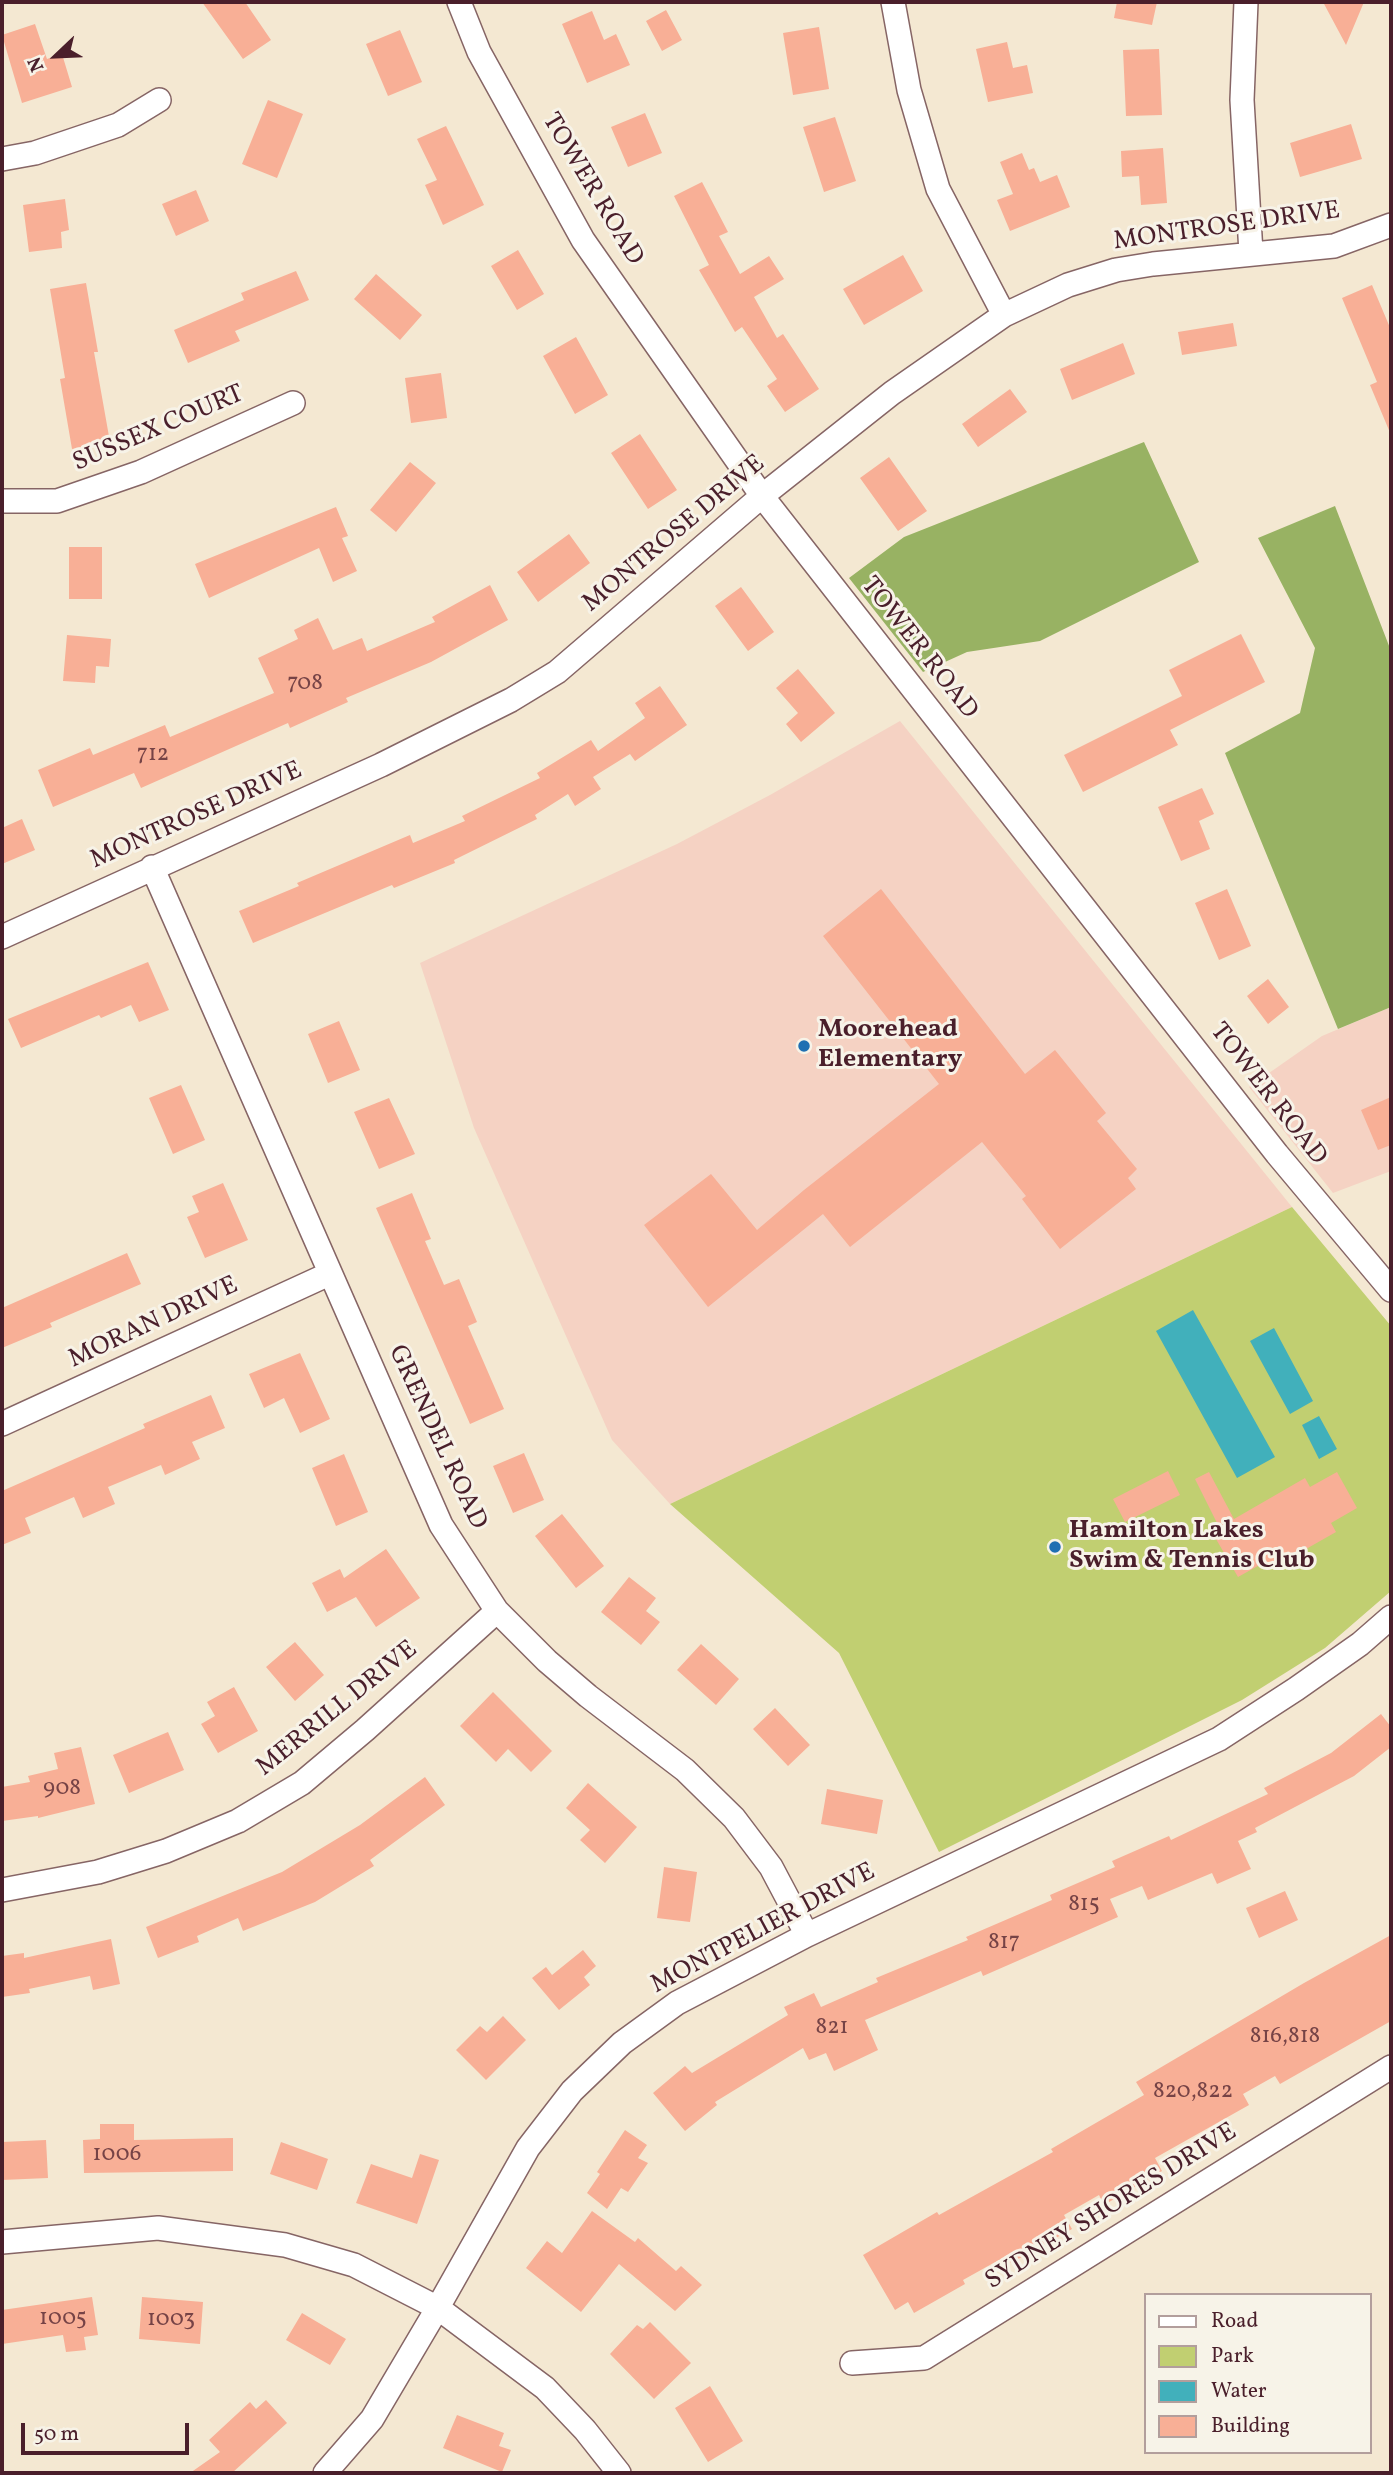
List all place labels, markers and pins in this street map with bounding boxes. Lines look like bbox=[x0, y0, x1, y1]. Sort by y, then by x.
place label: Moorehead Elementary bbox=[818, 1015, 962, 1076]
marker: Moorehead Elementary bbox=[796, 1038, 812, 1054]
place label: Hamilton Lakes Swim & Tennis Club bbox=[1069, 1516, 1315, 1578]
marker: Hamilton Lakes Swim & Tennis Club bbox=[1047, 1539, 1063, 1555]

